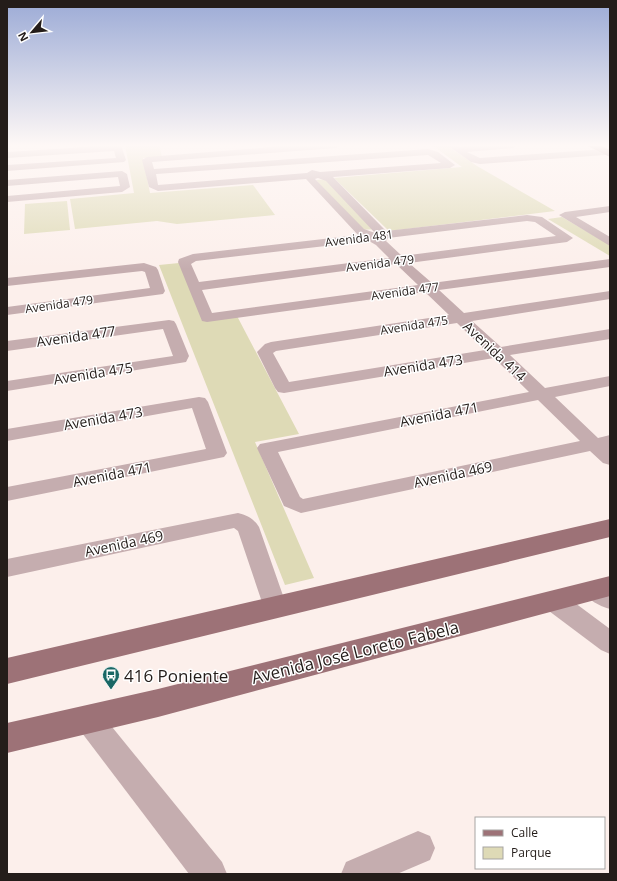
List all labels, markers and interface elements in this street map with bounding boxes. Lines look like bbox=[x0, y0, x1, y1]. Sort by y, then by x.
north arrow bbox=[12, 12, 52, 52]
text: N bbox=[14, 29, 31, 44]
street label: Avenida 481 bbox=[324, 225, 394, 251]
street label: Avenida 479 bbox=[345, 250, 415, 276]
street label: Avenida 477 bbox=[370, 278, 440, 304]
street label: Avenida 479 bbox=[24, 291, 94, 317]
street label: Avenida 475 bbox=[379, 311, 449, 339]
street label: Avenida 414 bbox=[459, 317, 531, 385]
street label: Avenida 477 bbox=[35, 321, 117, 351]
street label: Avenida 473 bbox=[382, 349, 464, 381]
street label: Avenida 475 bbox=[52, 357, 134, 389]
street label: Avenida 471 bbox=[398, 397, 480, 431]
street label: Avenida 473 bbox=[62, 402, 144, 434]
street label: Avenida 469 bbox=[412, 456, 494, 492]
street label: Avenida 471 bbox=[71, 457, 153, 491]
street label: Avenida 469 bbox=[83, 525, 165, 561]
street label: Avenida José Loreto Fabela bbox=[249, 615, 461, 689]
place label: 416 Poniente bbox=[124, 664, 228, 687]
bus stop icon: 416 Poniente bbox=[101, 665, 121, 690]
legend bbox=[475, 817, 605, 869]
text: Calle bbox=[511, 824, 538, 841]
text: Parque bbox=[511, 844, 551, 861]

